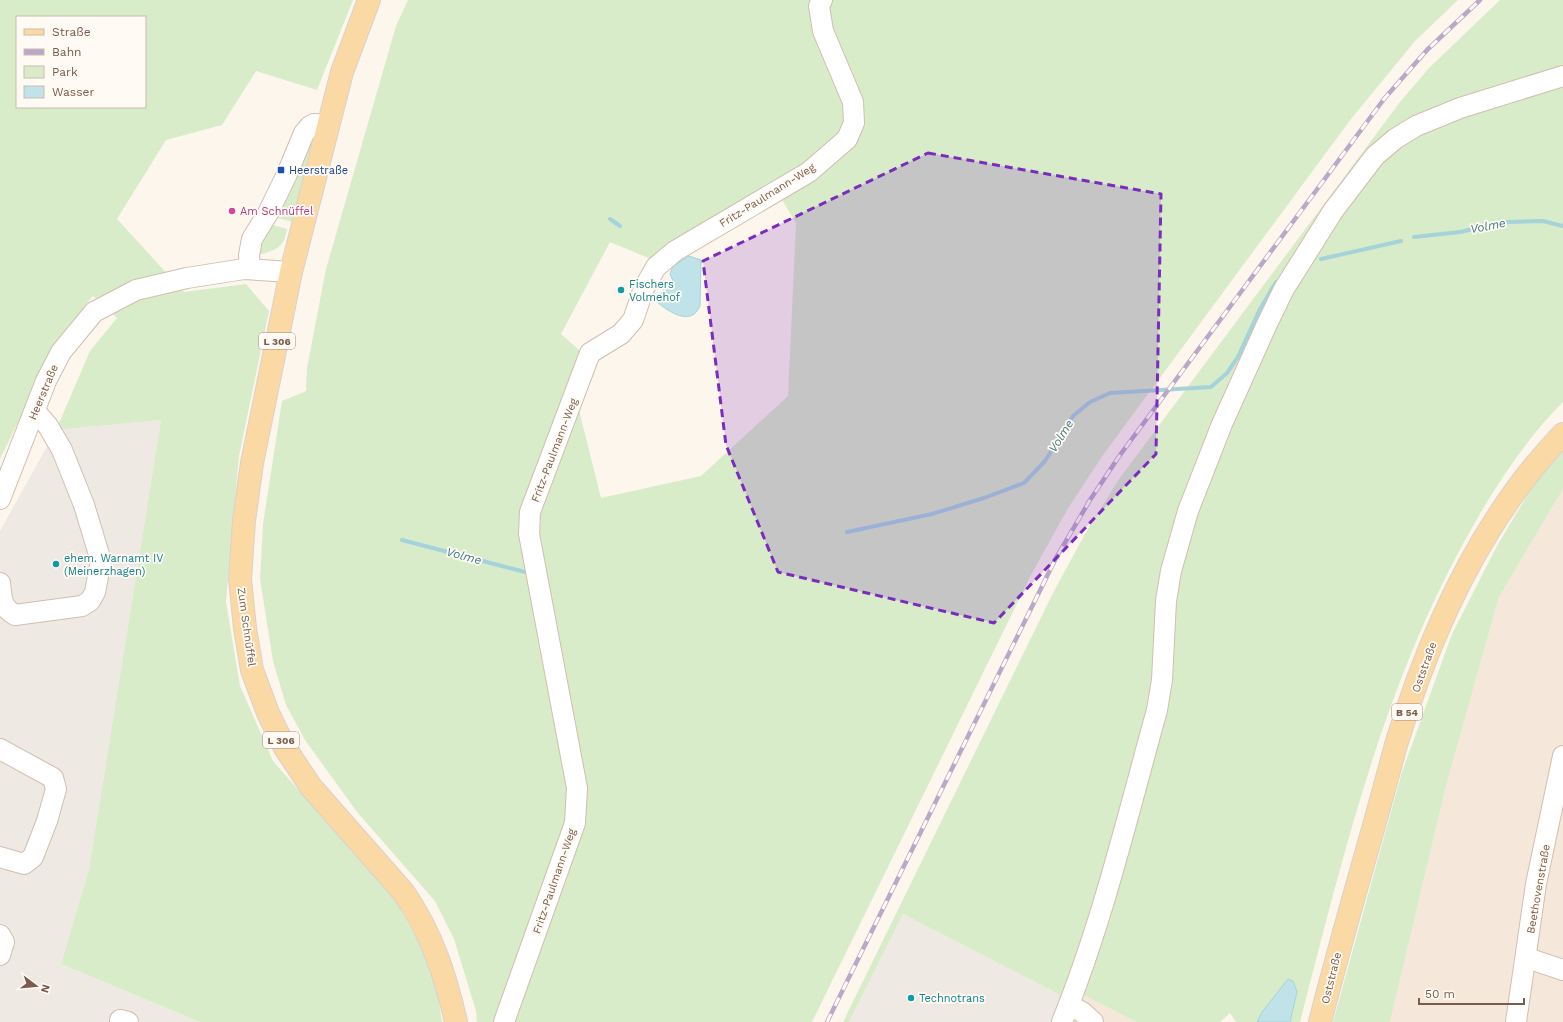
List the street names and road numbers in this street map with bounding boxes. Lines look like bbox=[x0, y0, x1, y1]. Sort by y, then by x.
street label: Fritz-Paulmann-Weg bbox=[717, 161, 818, 230]
road number: L 306 bbox=[259, 333, 295, 349]
street label: Heerstraße bbox=[26, 362, 61, 422]
street label: Fritz-Paulmann-Weg bbox=[529, 396, 580, 504]
street label: Zum Schnüffel bbox=[235, 587, 259, 668]
street label: Oststraße bbox=[1409, 640, 1440, 694]
road number: B 54 bbox=[1392, 704, 1422, 720]
road number: L 306 bbox=[263, 732, 299, 748]
street label: Fritz-Paulmann-Weg bbox=[530, 827, 579, 935]
street label: Beethovenstraße bbox=[1524, 843, 1553, 935]
street label: Oststraße bbox=[1319, 951, 1344, 1005]

